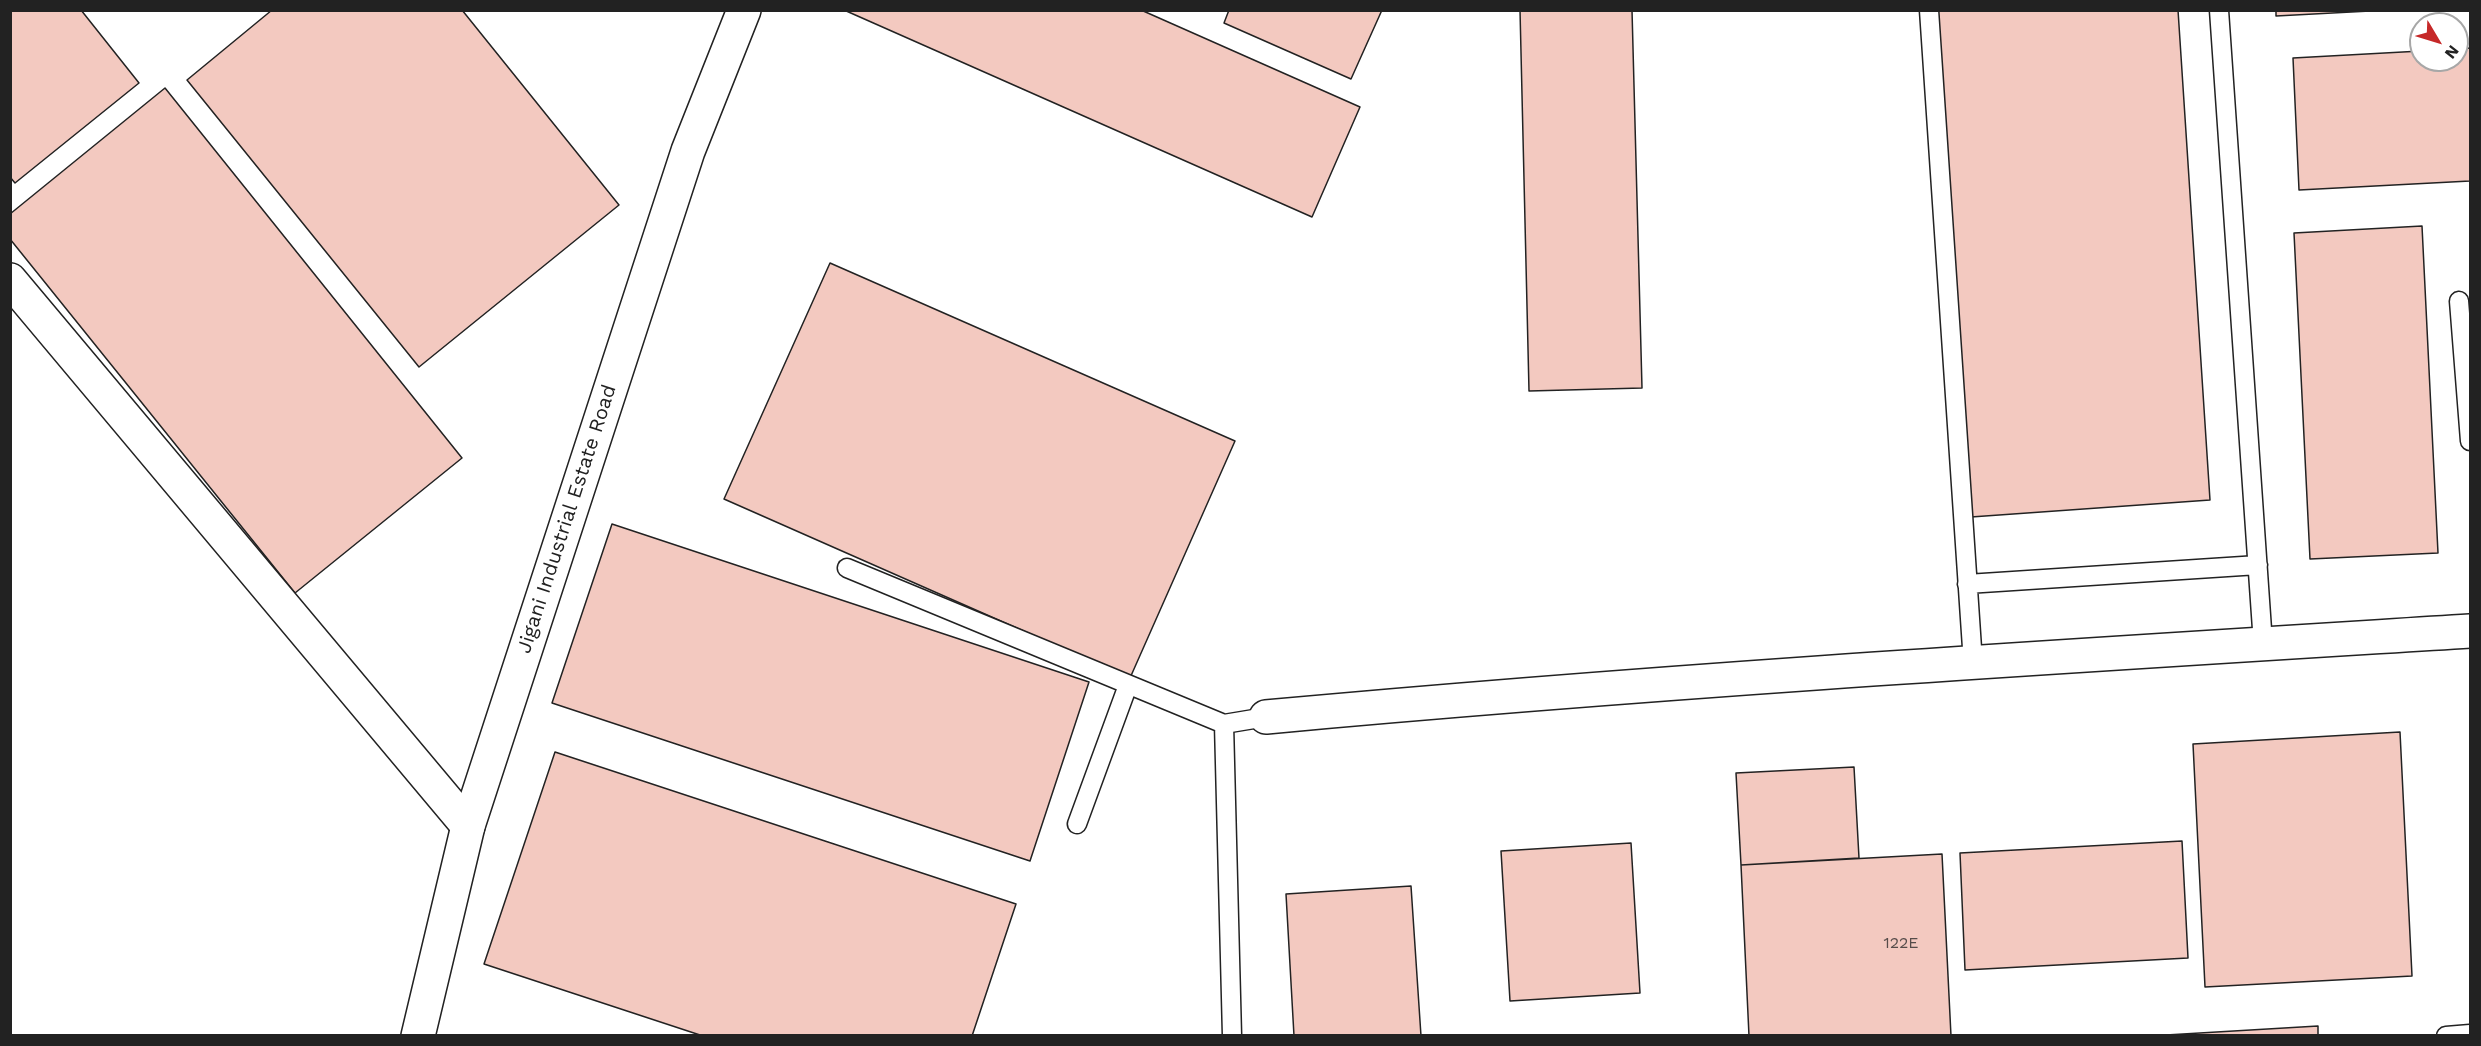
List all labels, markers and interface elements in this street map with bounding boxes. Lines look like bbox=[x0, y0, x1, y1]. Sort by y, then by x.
north arrow bbox=[2409, 12, 2469, 72]
text: N bbox=[2441, 42, 2463, 63]
street label: Jigani Industrial Estate Road bbox=[512, 382, 622, 656]
house number: 122E bbox=[1883, 933, 1919, 953]

